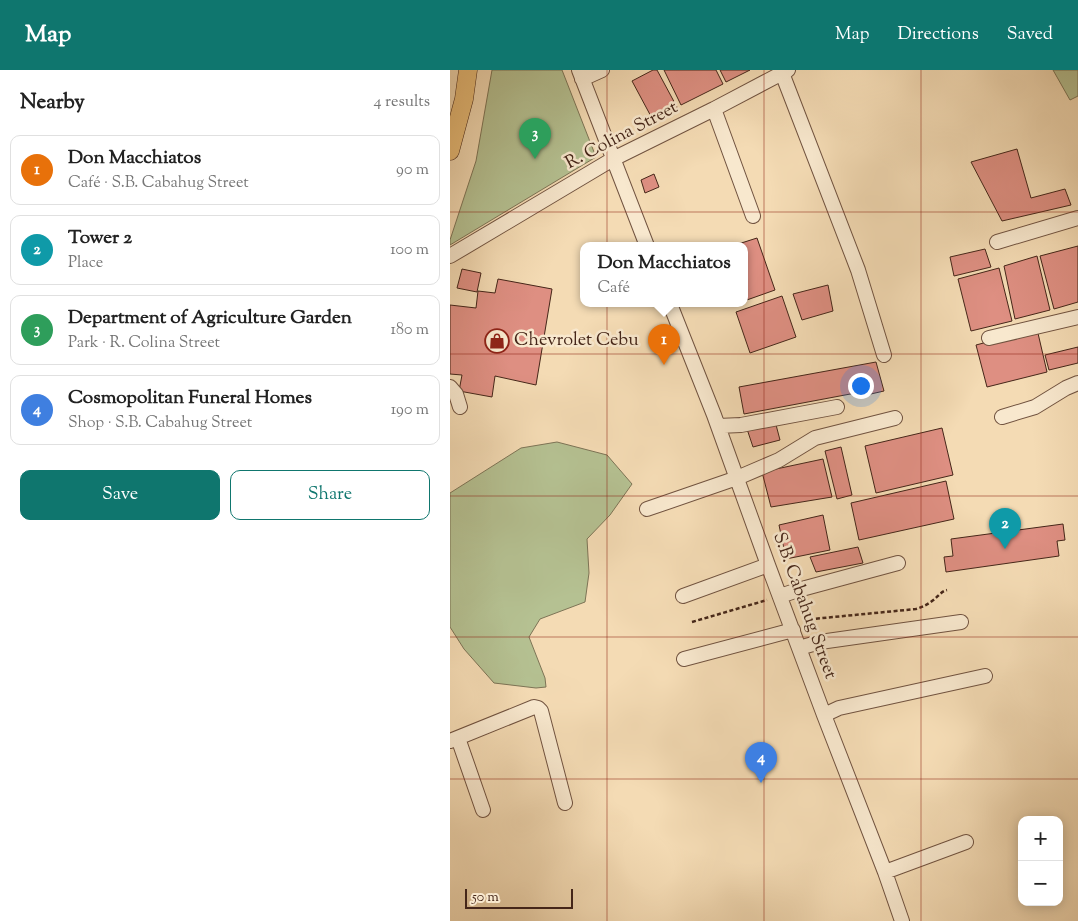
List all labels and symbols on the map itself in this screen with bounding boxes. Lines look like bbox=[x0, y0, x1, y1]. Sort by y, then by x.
street label: R. Colina Street bbox=[561, 95, 683, 177]
pin: 3 bbox=[519, 118, 551, 159]
pin: 1 bbox=[648, 324, 680, 365]
shop icon: Chevrolet Cebu bbox=[484, 328, 510, 354]
place label: Chevrolet Cebu bbox=[514, 328, 639, 354]
your location bbox=[848, 373, 874, 399]
pin: 2 bbox=[989, 508, 1021, 549]
street label: S.B. Cabahug Street bbox=[765, 529, 843, 683]
pin: 4 bbox=[745, 742, 777, 783]
scale bar bbox=[465, 886, 572, 909]

